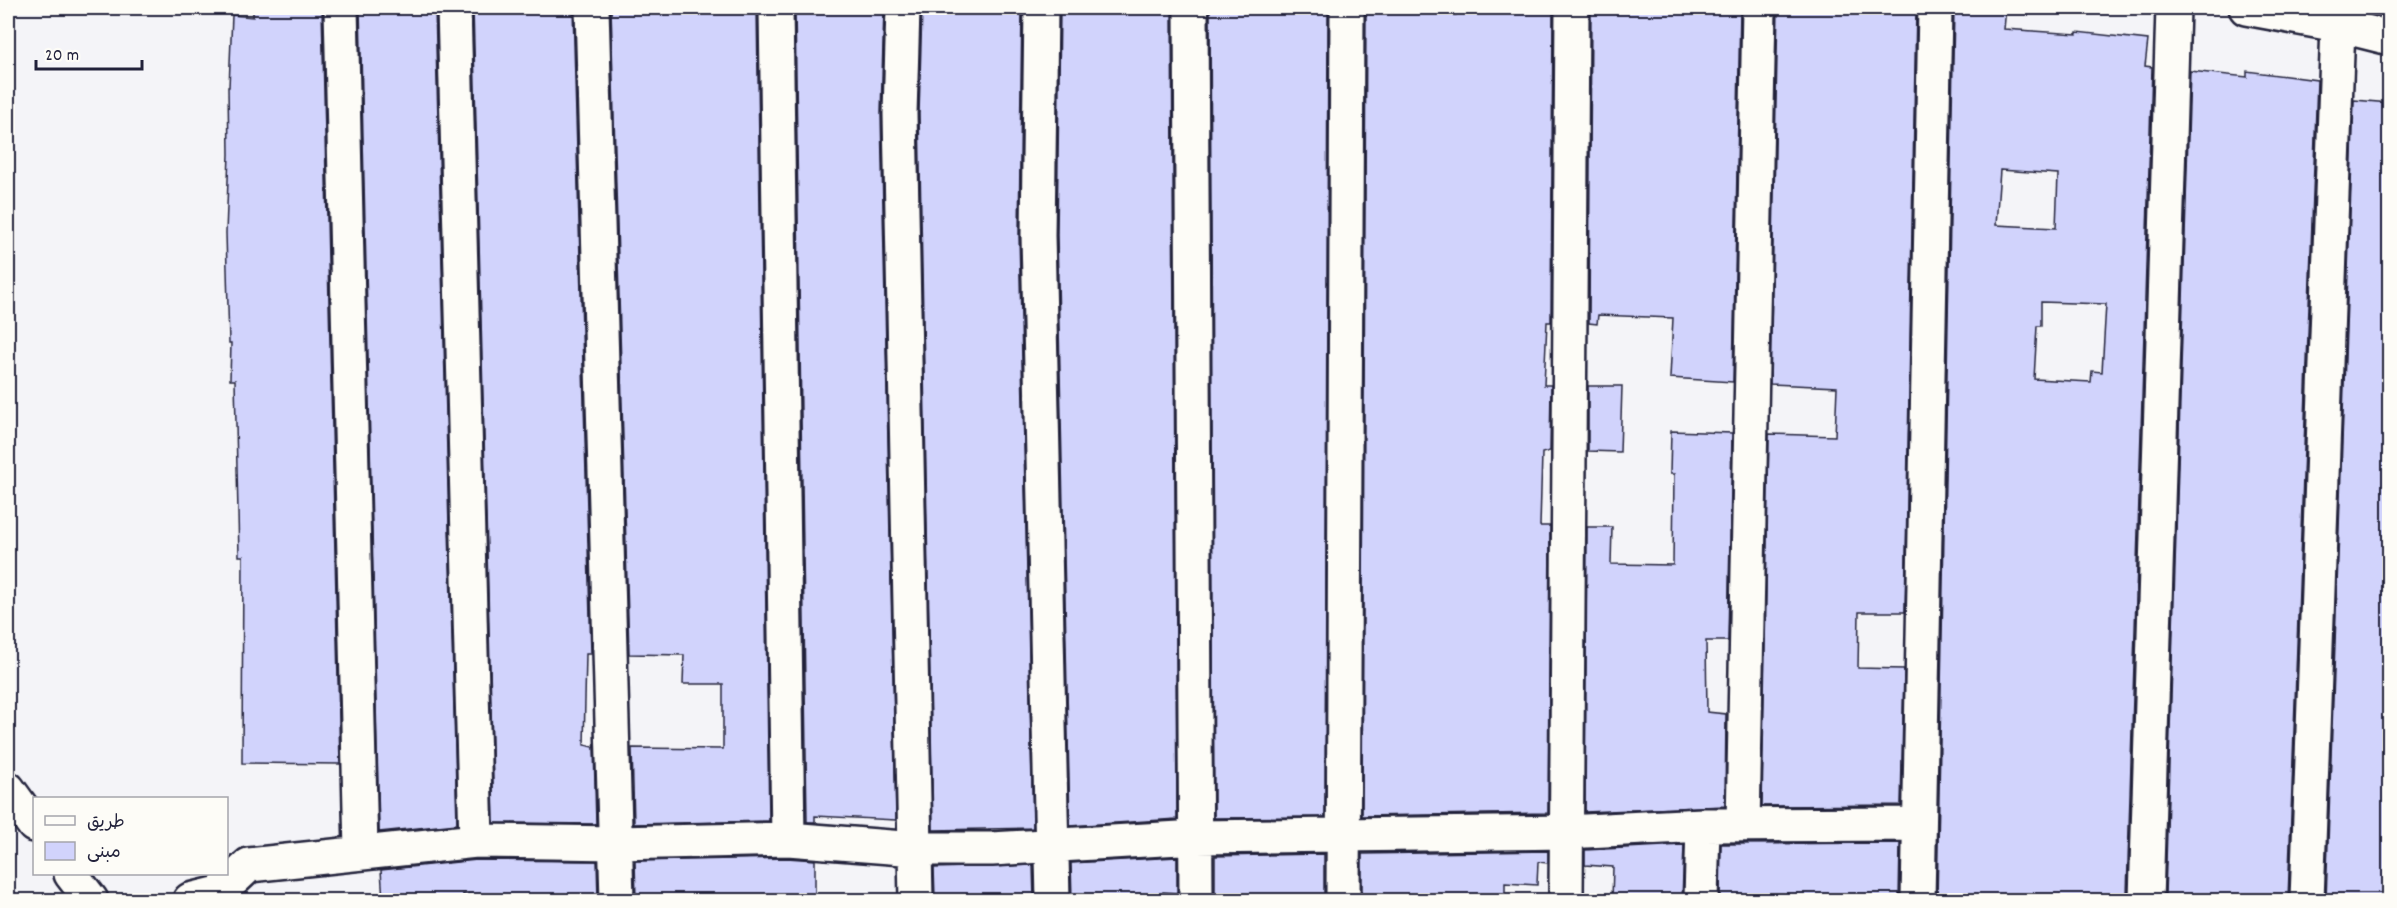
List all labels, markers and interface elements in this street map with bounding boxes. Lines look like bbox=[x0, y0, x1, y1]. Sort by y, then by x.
scale bar bbox=[36, 33, 142, 71]
text: 20 m bbox=[45, 44, 79, 69]
legend bbox=[33, 797, 228, 875]
text: طريق bbox=[87, 811, 125, 836]
text: مبنى bbox=[87, 841, 121, 866]

